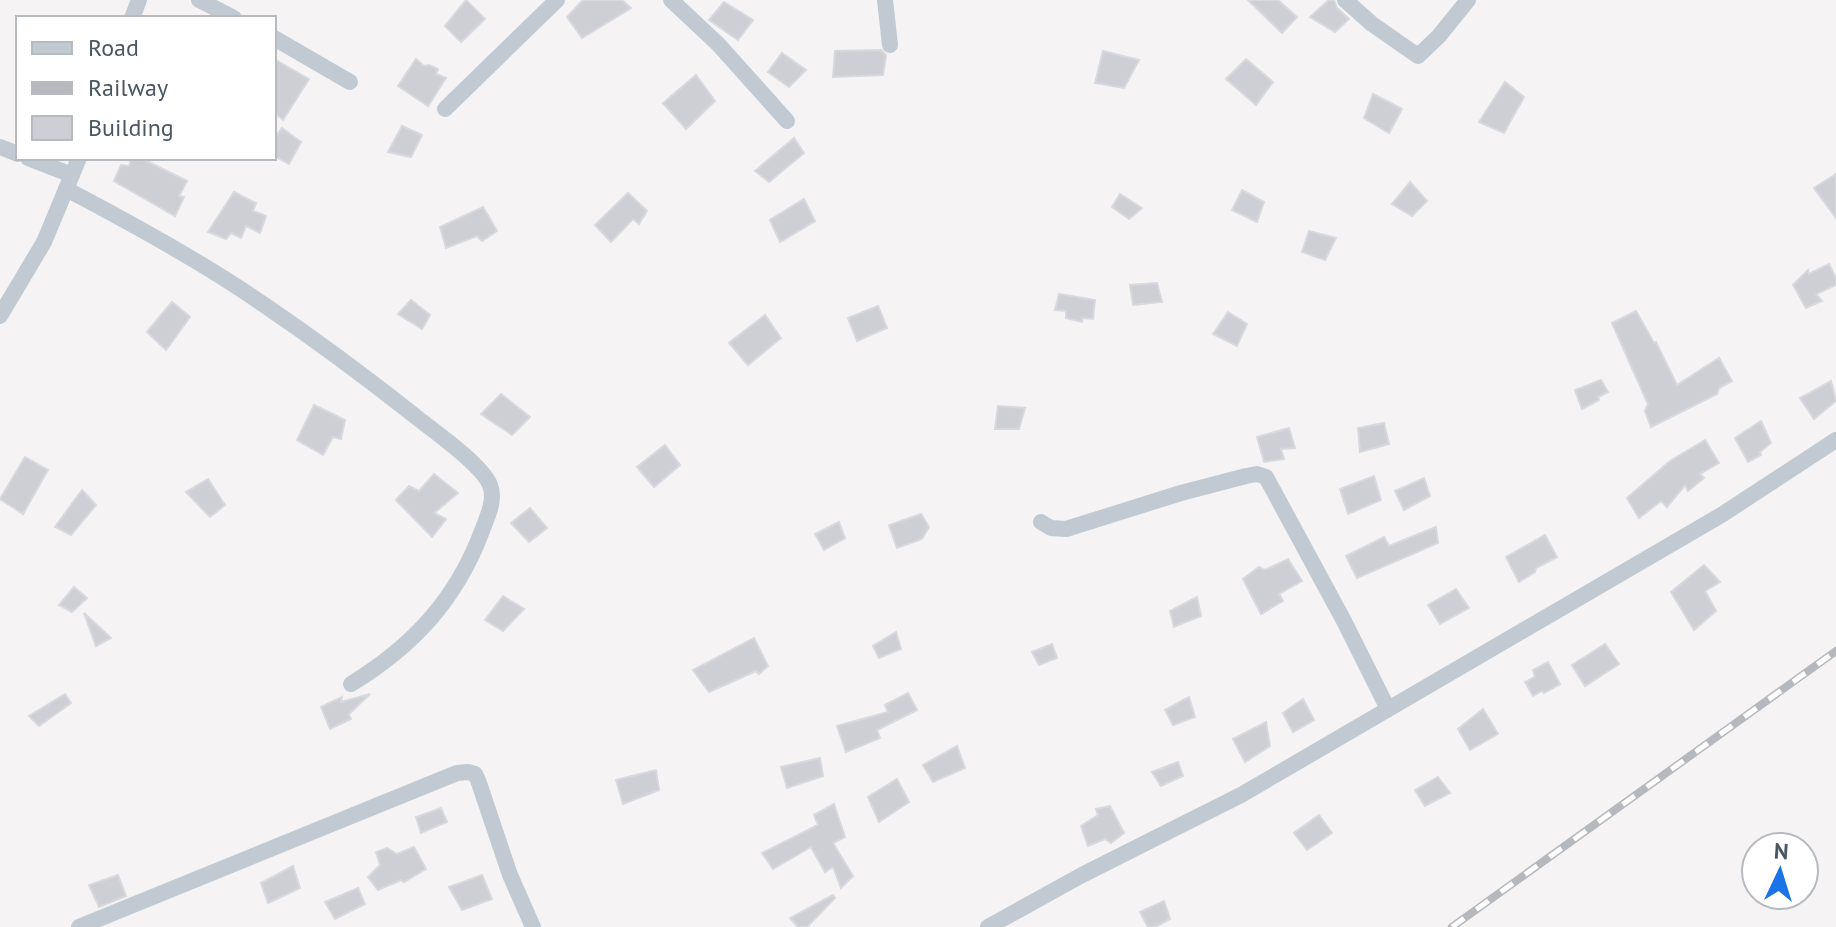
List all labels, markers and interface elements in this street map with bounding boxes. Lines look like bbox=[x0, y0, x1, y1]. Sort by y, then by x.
legend bbox=[16, 16, 276, 160]
text: Road bbox=[88, 32, 139, 63]
text: Railway bbox=[88, 72, 168, 103]
text: Building bbox=[88, 112, 174, 143]
north arrow bbox=[1740, 831, 1820, 911]
text: N bbox=[1773, 837, 1790, 866]

